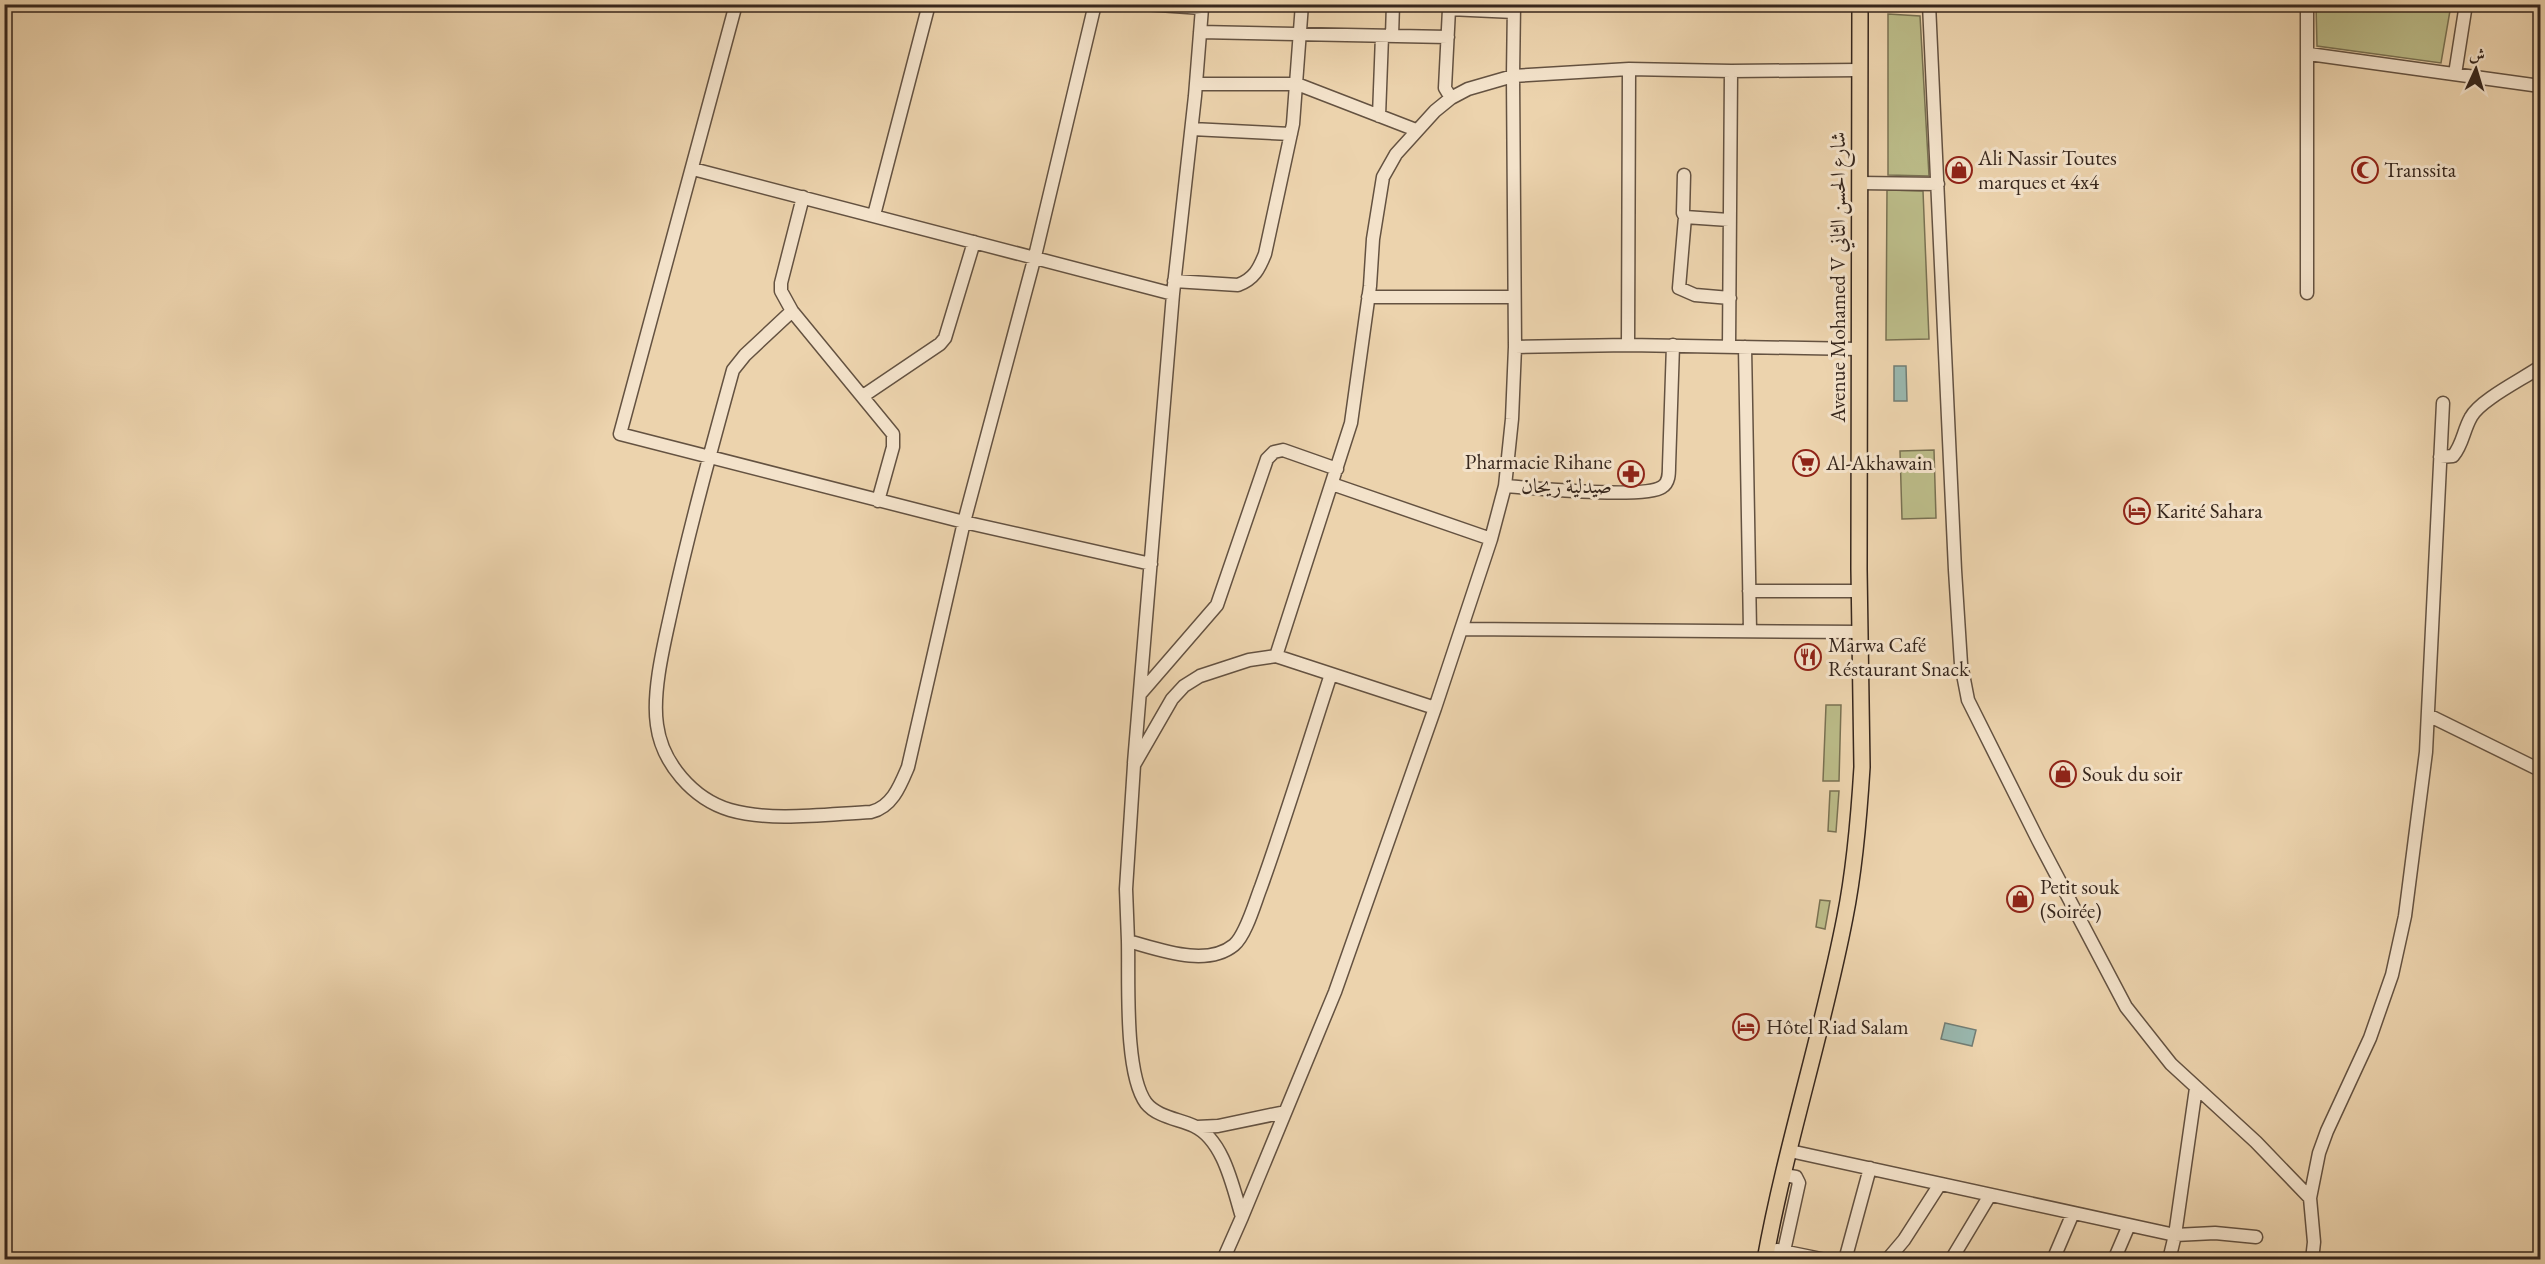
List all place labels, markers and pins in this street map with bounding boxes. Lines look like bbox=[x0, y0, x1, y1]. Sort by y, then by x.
place label: Ali Nassir Toutes marques et 4x4 bbox=[1977, 144, 2117, 195]
shop icon: Ali Nassir Toutes marques et 4x4 bbox=[1944, 155, 1974, 185]
mosque icon: Transsita bbox=[2350, 155, 2380, 185]
place label: Transsita bbox=[2384, 156, 2457, 183]
place label: Pharmacie Rihane صيدلية ريحان bbox=[1465, 448, 1612, 499]
supermarket icon: Al-Akhawain bbox=[1791, 448, 1821, 478]
place label: Al-Akhawain bbox=[1825, 449, 1933, 476]
pharmacy icon: Pharmacie Rihane صيدلية ريحان bbox=[1616, 459, 1646, 489]
hotel icon: Karité Sahara bbox=[2122, 496, 2152, 526]
place label: Karité Sahara bbox=[2156, 497, 2263, 524]
place label: Marwa Café Réstaurant Snack bbox=[1828, 631, 1970, 682]
restaurant icon: Marwa Café Réstaurant Snack bbox=[1793, 642, 1823, 672]
shop icon: Souk du soir bbox=[2048, 759, 2078, 789]
place label: Souk du soir bbox=[2082, 760, 2183, 787]
place label: Petit souk (Soirée) bbox=[2040, 873, 2121, 924]
shop icon: Petit souk (Soirée) bbox=[2005, 884, 2035, 914]
hotel icon: Hôtel Riad Salam bbox=[1731, 1012, 1761, 1042]
place label: Hôtel Riad Salam bbox=[1766, 1013, 1909, 1040]

